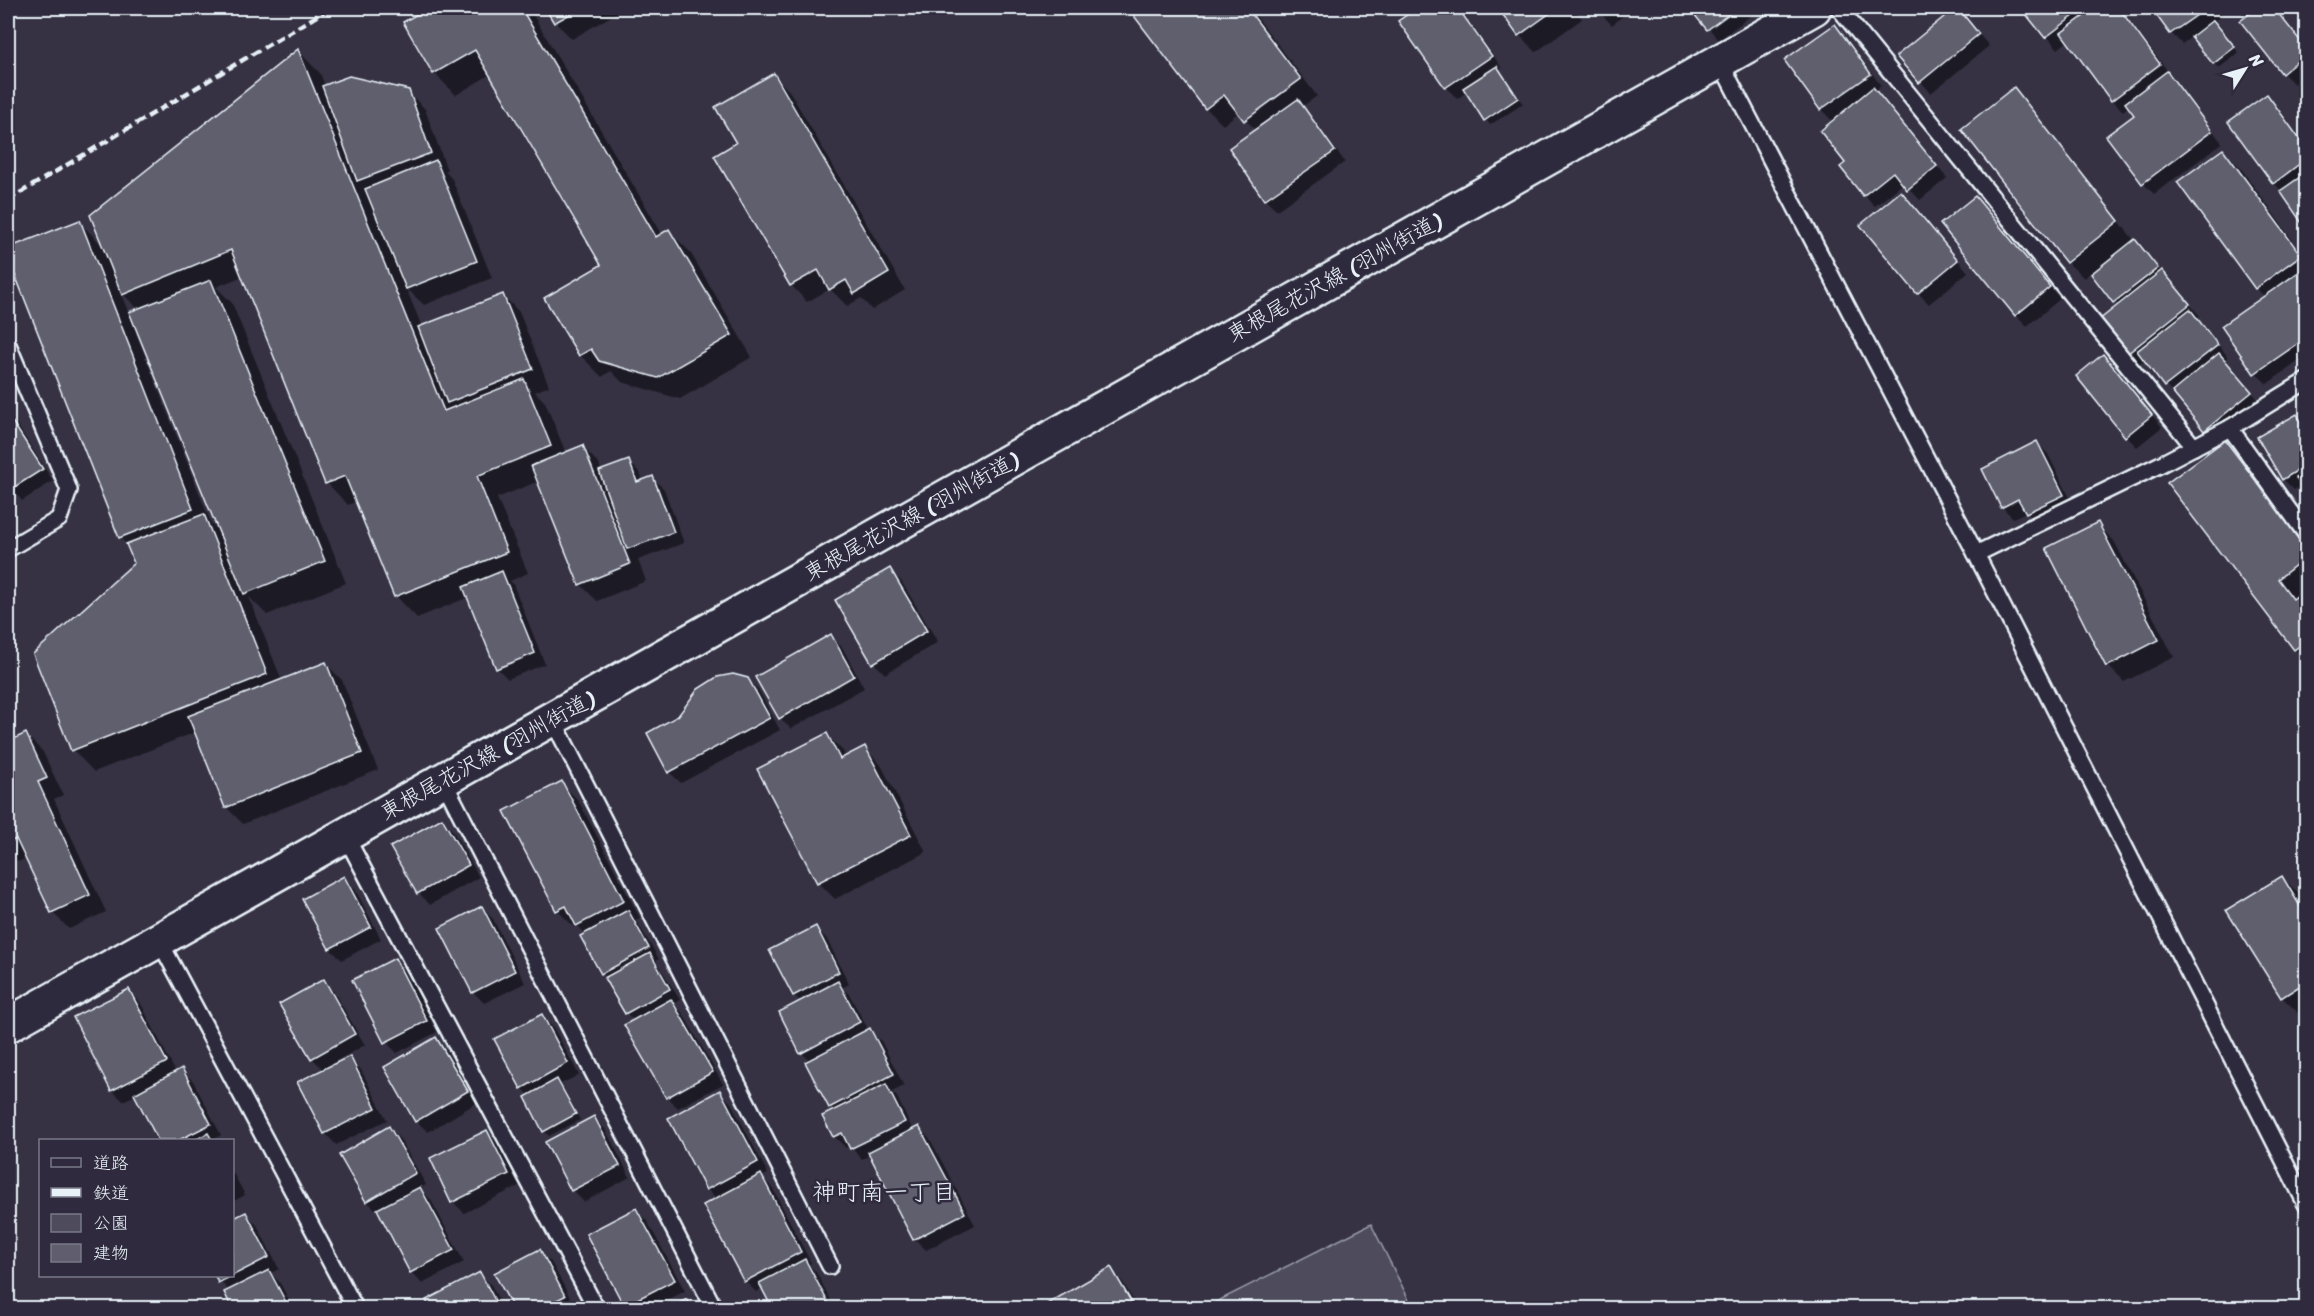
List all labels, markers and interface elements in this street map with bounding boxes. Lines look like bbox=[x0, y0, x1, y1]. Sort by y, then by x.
north arrow bbox=[2215, 39, 2275, 99]
text: N bbox=[2241, 46, 2272, 74]
street label: 東根尾花沢線 (羽州街道) bbox=[1219, 201, 1450, 353]
street label: 東根尾花沢線 (羽州街道) bbox=[796, 440, 1027, 592]
street label: 東根尾花沢線 (羽州街道) bbox=[372, 679, 603, 831]
legend bbox=[39, 1139, 234, 1277]
text: 道路 bbox=[93, 1147, 129, 1179]
district label: 神町南一丁目 bbox=[812, 1171, 956, 1213]
text: 鉄道 bbox=[93, 1177, 129, 1209]
text: 公園 bbox=[93, 1207, 129, 1239]
text: 建物 bbox=[93, 1237, 129, 1269]

